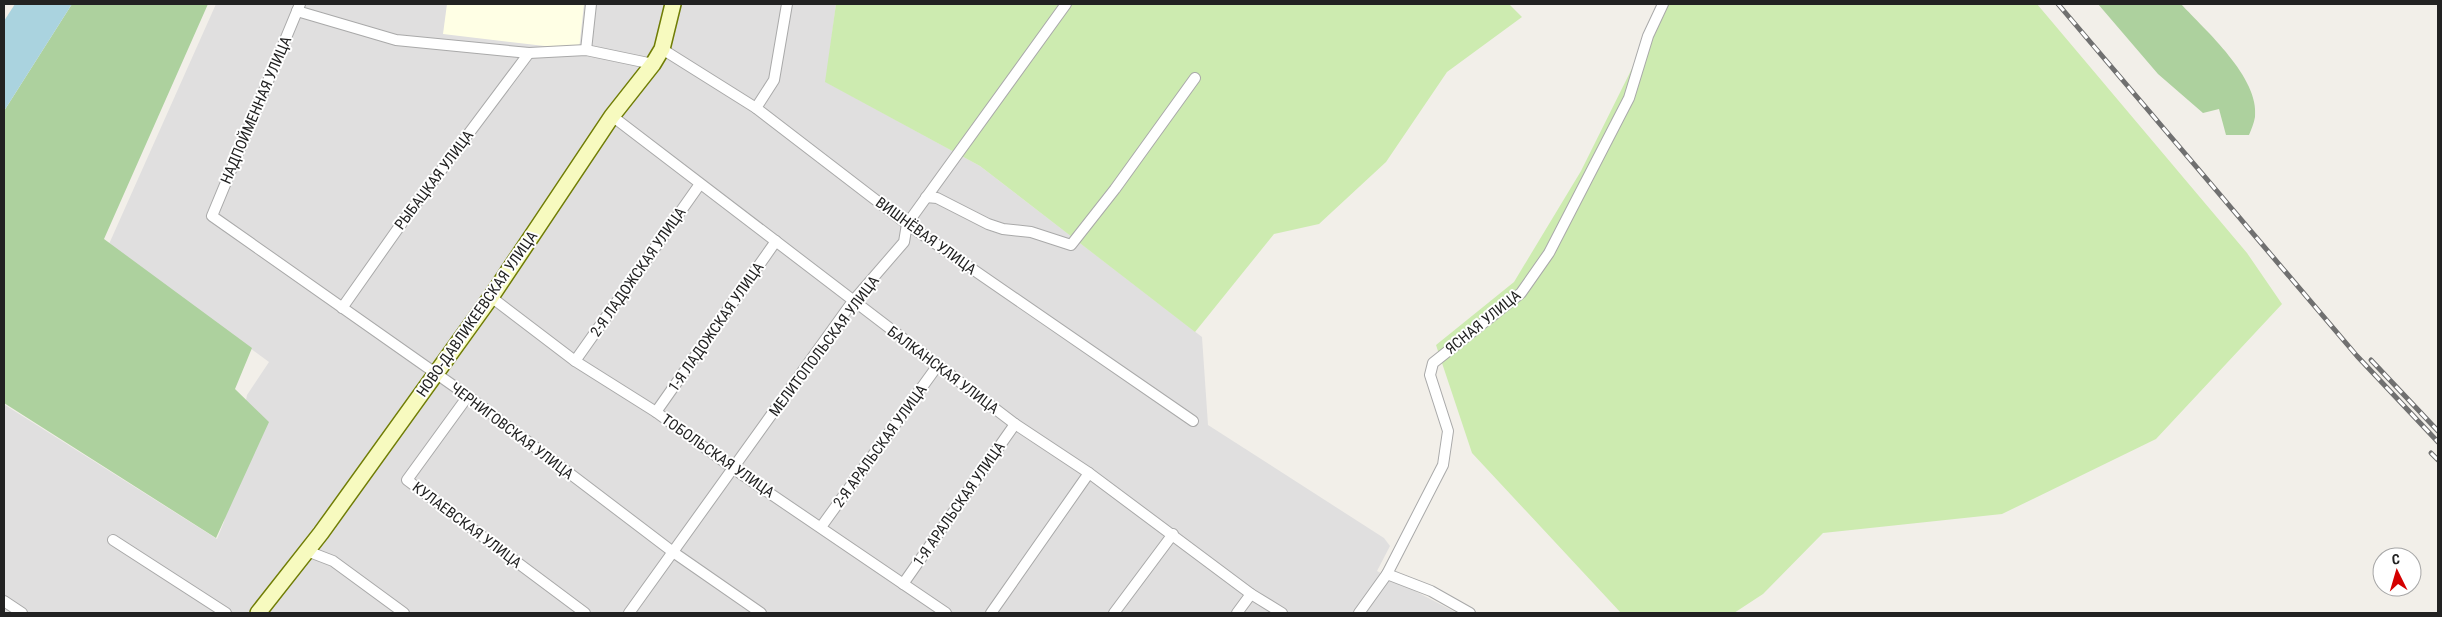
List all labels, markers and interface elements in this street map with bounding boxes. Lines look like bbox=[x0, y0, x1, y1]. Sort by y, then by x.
street label: НАДПОЙМЕННАЯ УЛИЦА bbox=[217, 33, 295, 186]
street label: РЫБАЦКАЯ УЛИЦА bbox=[391, 126, 477, 233]
street label: ВИШНЁВАЯ УЛИЦА bbox=[872, 193, 980, 279]
street label: 2-Я ЛАДОЖСКАЯ УЛИЦА bbox=[587, 204, 690, 340]
street label: НОВО-ДАВЛИКЕЕВСКАЯ УЛИЦА bbox=[413, 227, 541, 400]
street label: 1-Я ЛАДОЖСКАЯ УЛИЦА bbox=[665, 259, 768, 395]
street label: МЕЛИТОПОЛЬСКАЯ УЛИЦА bbox=[765, 272, 883, 420]
street label: ЯСНАЯ УЛИЦА bbox=[1442, 286, 1525, 358]
street label: БАЛКАНСКАЯ УЛИЦА bbox=[884, 322, 1003, 418]
street label: ЧЕРНИГОВСКАЯ УЛИЦА bbox=[447, 379, 577, 483]
street label: 2-Я АРАЛЬСКАЯ УЛИЦА bbox=[829, 381, 931, 511]
street label: ТОБОЛЬСКАЯ УЛИЦА bbox=[658, 410, 778, 502]
street label: 1-Я АРАЛЬСКАЯ УЛИЦА bbox=[909, 438, 1009, 570]
street label: КУЛАЕВСКАЯ УЛИЦА bbox=[409, 478, 525, 572]
north arrow bbox=[2372, 547, 2422, 597]
text: С bbox=[2391, 551, 2401, 567]

